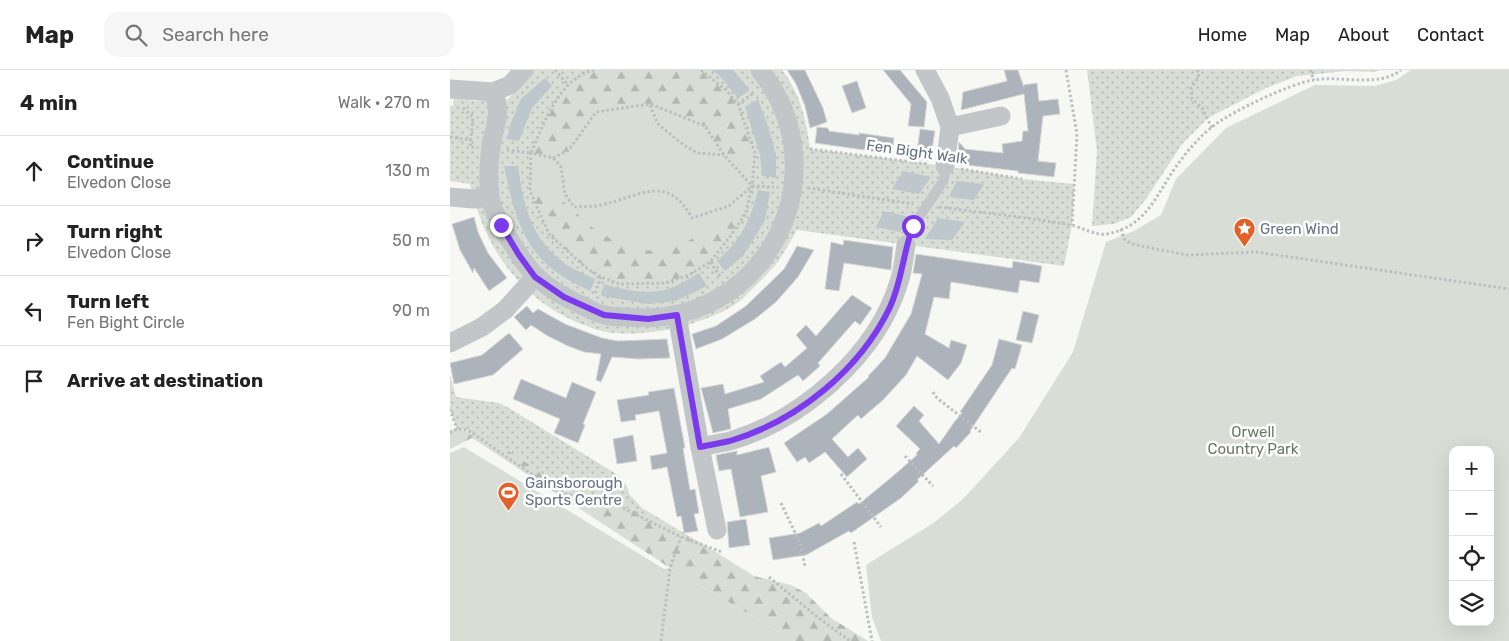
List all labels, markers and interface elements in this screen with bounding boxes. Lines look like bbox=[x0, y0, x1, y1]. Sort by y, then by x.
search box bbox=[104, 12, 454, 57]
text: Map bbox=[25, 21, 74, 49]
icon: search bbox=[122, 21, 150, 49]
text: Search here bbox=[162, 23, 269, 46]
text: Home bbox=[1198, 24, 1247, 46]
text: Map bbox=[1275, 24, 1310, 46]
text: About bbox=[1338, 24, 1389, 46]
text: Contact bbox=[1417, 24, 1484, 46]
text: 4 min bbox=[20, 90, 78, 115]
text: Walk · 270 m bbox=[338, 93, 430, 112]
street label: Fen Bight Walk bbox=[865, 136, 969, 168]
text: Continue bbox=[67, 150, 154, 173]
icon: ahead bbox=[20, 157, 48, 185]
text: 130 m bbox=[385, 161, 430, 180]
text: Elvedon Close bbox=[67, 173, 171, 192]
route end bbox=[490, 214, 513, 237]
route start bbox=[902, 215, 925, 238]
place icon: Green Wind bbox=[1232, 217, 1256, 248]
text: Turn right bbox=[67, 220, 162, 243]
place label: Green Wind bbox=[1260, 220, 1339, 238]
icon: right bbox=[20, 227, 48, 255]
text: 50 m bbox=[392, 231, 430, 250]
text: Elvedon Close bbox=[67, 243, 171, 262]
text: Turn left bbox=[67, 290, 149, 313]
icon: left bbox=[20, 297, 48, 325]
text: 90 m bbox=[392, 301, 430, 320]
text: Fen Bight Circle bbox=[67, 313, 185, 332]
icon: arrive bbox=[20, 367, 48, 395]
text: Arrive at destination bbox=[67, 369, 263, 392]
park label: Orwell Country Park bbox=[1208, 423, 1299, 458]
map controls bbox=[1449, 446, 1494, 626]
button: + bbox=[1449, 446, 1494, 491]
place label: Gainsborough Sports Centre bbox=[525, 474, 623, 509]
sports icon: Gainsborough Sports Centre bbox=[497, 480, 521, 511]
button: − bbox=[1449, 491, 1494, 536]
button: locate bbox=[1449, 536, 1494, 581]
button: layers bbox=[1449, 581, 1494, 626]

